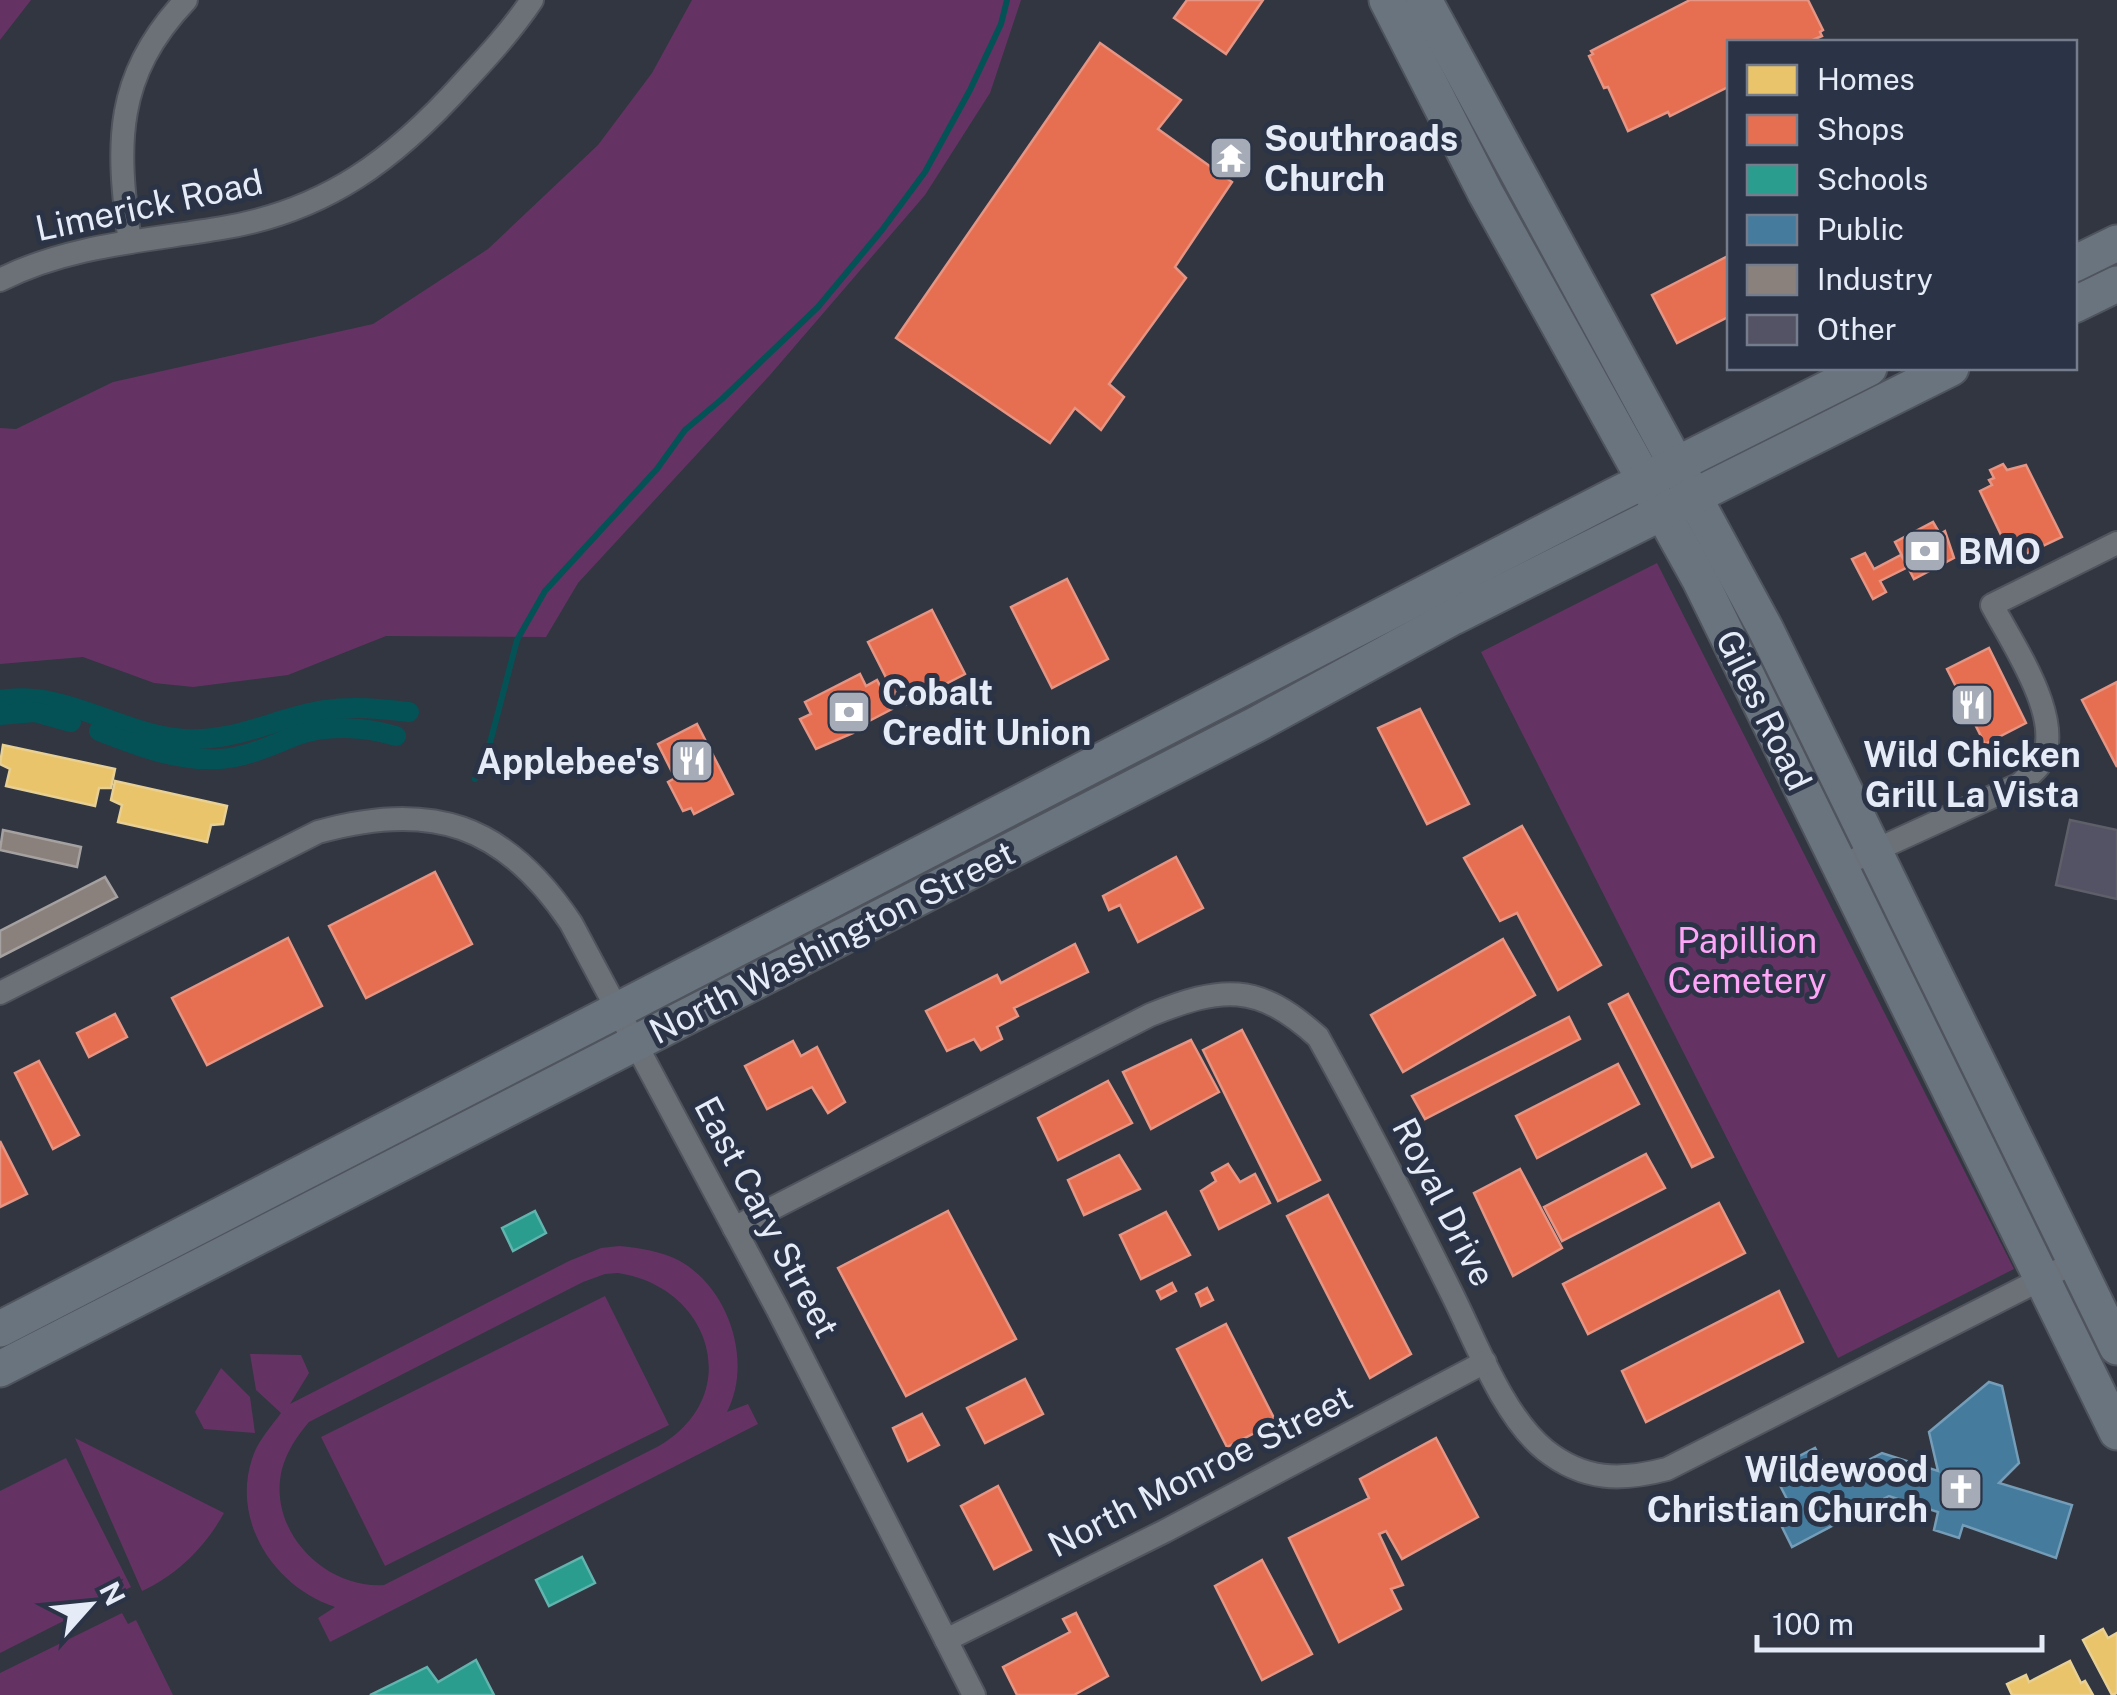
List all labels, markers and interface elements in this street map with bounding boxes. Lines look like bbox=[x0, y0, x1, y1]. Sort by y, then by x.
legend bbox=[1727, 40, 2077, 370]
text: Homes bbox=[1817, 61, 1915, 97]
text: Shops bbox=[1817, 111, 1904, 147]
place label: Southroads Church bbox=[1264, 118, 1458, 199]
temple icon: Southroads Church bbox=[1208, 135, 1254, 181]
street label: Limerick Road bbox=[32, 161, 266, 249]
text: Schools bbox=[1817, 161, 1928, 197]
text: Public bbox=[1817, 211, 1904, 247]
text: Industry bbox=[1817, 261, 1933, 297]
text: Other bbox=[1817, 311, 1897, 347]
bank icon: BMO bbox=[1902, 528, 1948, 574]
place label: BMO bbox=[1958, 531, 2041, 572]
street label: Giles Road bbox=[1708, 623, 1820, 797]
place label: Cobalt Credit Union bbox=[882, 672, 1091, 753]
restaurant icon: Wild Chicken Grill La Vista bbox=[1949, 682, 1995, 728]
bank icon: Cobalt Credit Union bbox=[826, 689, 872, 735]
place label: Wild Chicken Grill La Vista bbox=[1863, 734, 2081, 815]
restaurant icon: Applebee's bbox=[669, 738, 715, 784]
place label: Applebee's bbox=[476, 741, 660, 782]
street label: North Washington Street bbox=[643, 832, 1021, 1052]
park label: Papillion Cemetery bbox=[1667, 920, 1827, 1001]
street label: East Cary Street bbox=[686, 1090, 848, 1344]
street label: Royal Drive bbox=[1384, 1111, 1504, 1293]
street label: North Monroe Street bbox=[1041, 1377, 1359, 1565]
place label: Wildewood Christian Church bbox=[1647, 1449, 1928, 1530]
church icon: Wildewood Christian Church bbox=[1938, 1466, 1984, 1512]
north arrow bbox=[40, 1555, 140, 1655]
text: N bbox=[93, 1576, 132, 1611]
scale bar bbox=[1757, 1590, 2042, 1652]
text: 100 m bbox=[1772, 1606, 1854, 1642]

